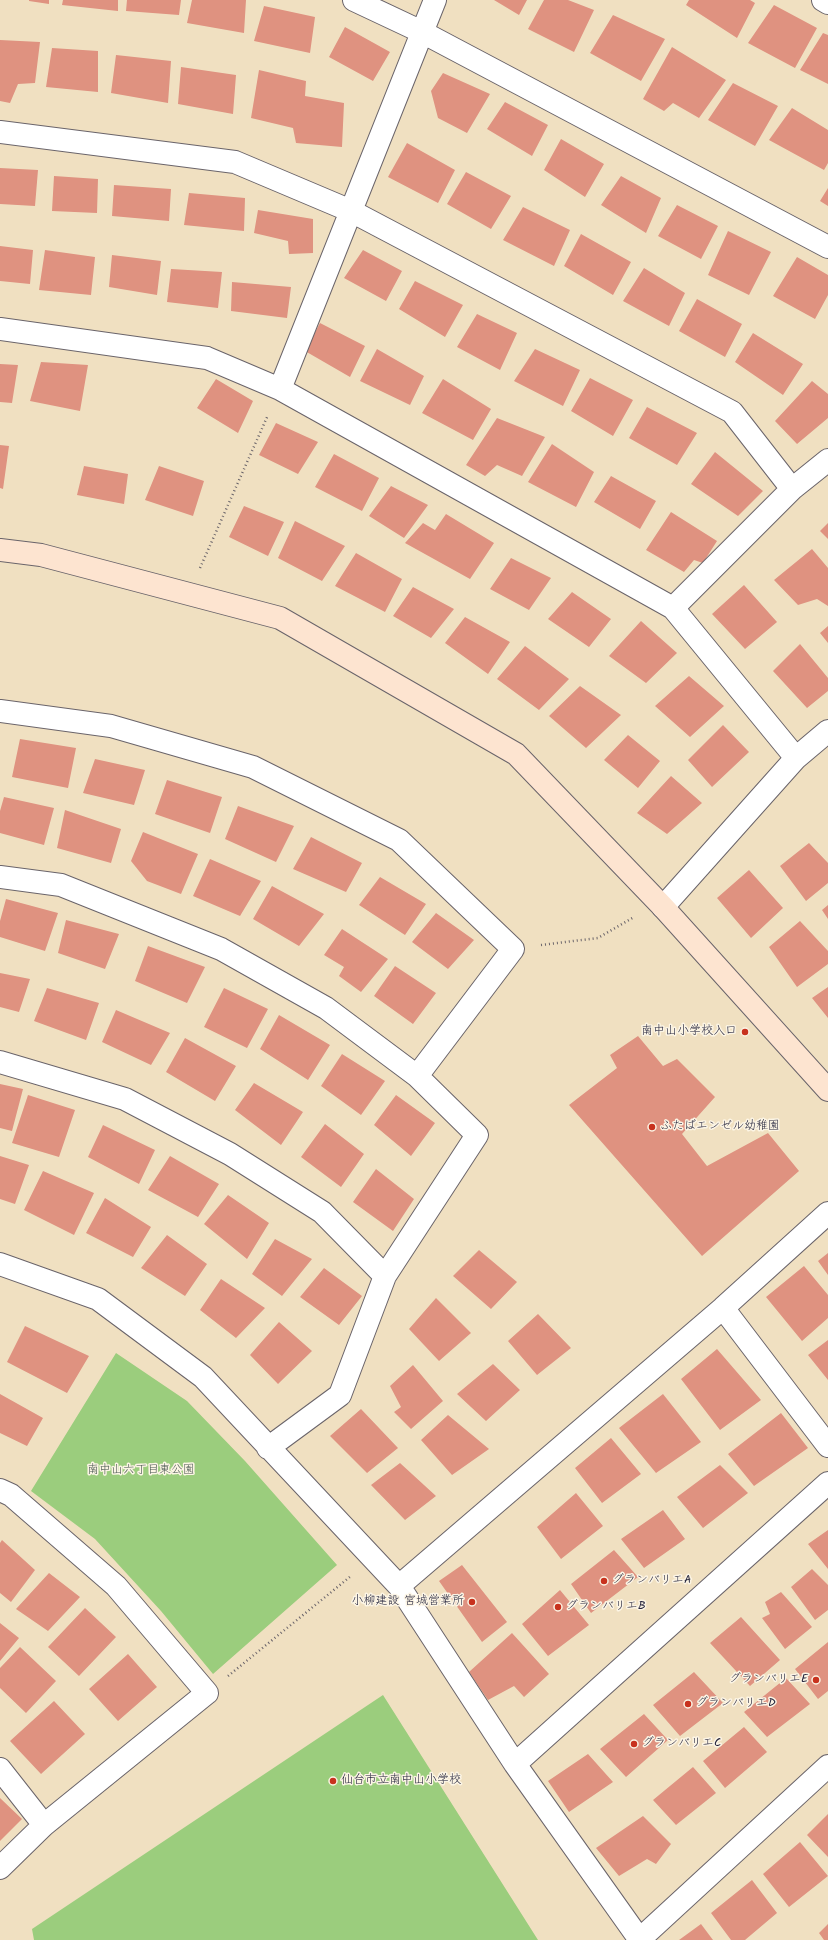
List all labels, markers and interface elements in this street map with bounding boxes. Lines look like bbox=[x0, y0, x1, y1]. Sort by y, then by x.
place label: 南中山小学校入口 bbox=[641, 1025, 737, 1039]
marker: 南中山小学校入口 bbox=[740, 1027, 750, 1037]
place label: ふたばエンゼル幼稚園 bbox=[660, 1120, 780, 1134]
marker: ふたばエンゼル幼稚園 bbox=[647, 1122, 657, 1132]
park label: 南中山六丁目東公園 bbox=[87, 1464, 195, 1478]
place label: グランバリエA bbox=[612, 1574, 691, 1588]
marker: グランバリエA bbox=[599, 1576, 609, 1586]
place label: 小柳建設 宮城営業所 bbox=[351, 1595, 464, 1609]
marker: 小柳建設 宮城営業所 bbox=[467, 1597, 477, 1607]
place label: グランバリエB bbox=[566, 1600, 646, 1614]
marker: グランバリエB bbox=[553, 1602, 563, 1612]
place label: グランバリエE bbox=[729, 1673, 808, 1687]
marker: グランバリエE bbox=[811, 1675, 821, 1685]
place label: グランバリエD bbox=[696, 1697, 776, 1711]
marker: グランバリエD bbox=[683, 1699, 693, 1709]
place label: グランバリエC bbox=[642, 1737, 721, 1751]
marker: グランバリエC bbox=[629, 1739, 639, 1749]
place label: 仙台市立南中山小学校 bbox=[341, 1774, 461, 1788]
marker: 仙台市立南中山小学校 bbox=[328, 1776, 338, 1786]

